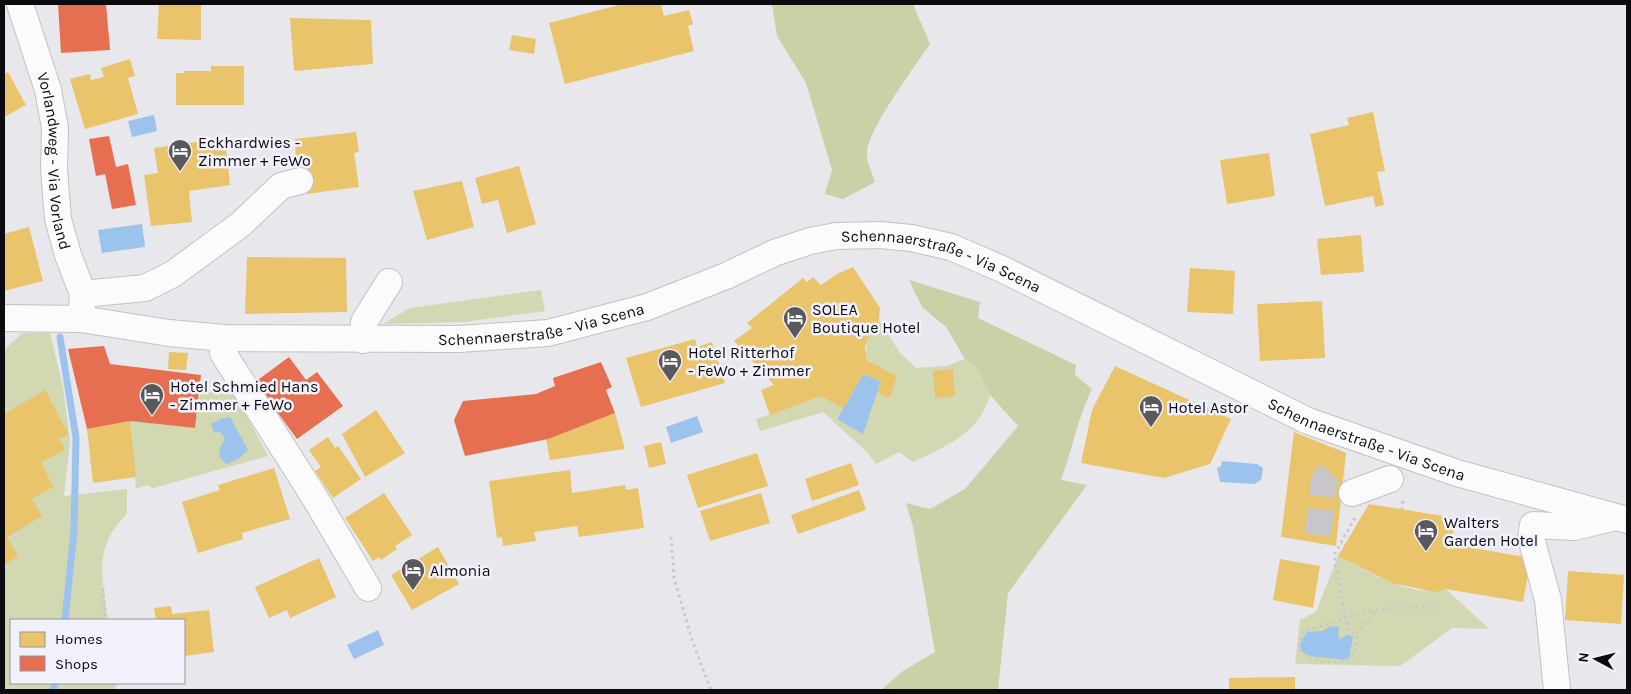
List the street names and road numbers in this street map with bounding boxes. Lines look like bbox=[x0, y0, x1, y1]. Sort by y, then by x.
street label: Vorlandweg - Via Vorland bbox=[33, 70, 75, 252]
street label: Schennaerstraße - Via Scena bbox=[841, 226, 1044, 297]
street label: Schennaerstraße - Via Scena bbox=[438, 299, 646, 349]
street label: Schennaerstraße - Via Scena bbox=[1265, 394, 1467, 485]

